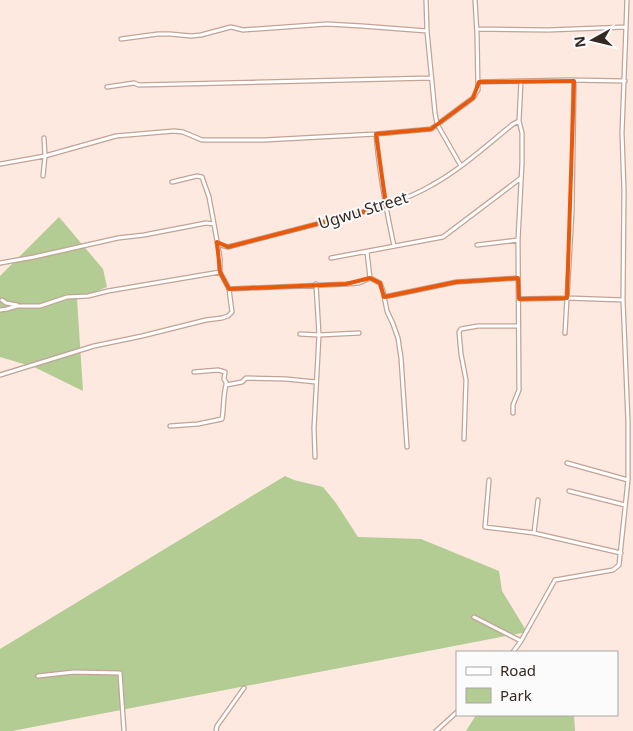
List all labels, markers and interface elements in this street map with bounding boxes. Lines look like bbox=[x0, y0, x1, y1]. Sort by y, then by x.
north arrow bbox=[568, 15, 618, 65]
text: N bbox=[569, 35, 590, 49]
street label: Ugwu Street bbox=[315, 186, 411, 234]
legend bbox=[456, 651, 618, 716]
text: Road bbox=[500, 660, 536, 680]
text: Park bbox=[500, 685, 532, 705]

